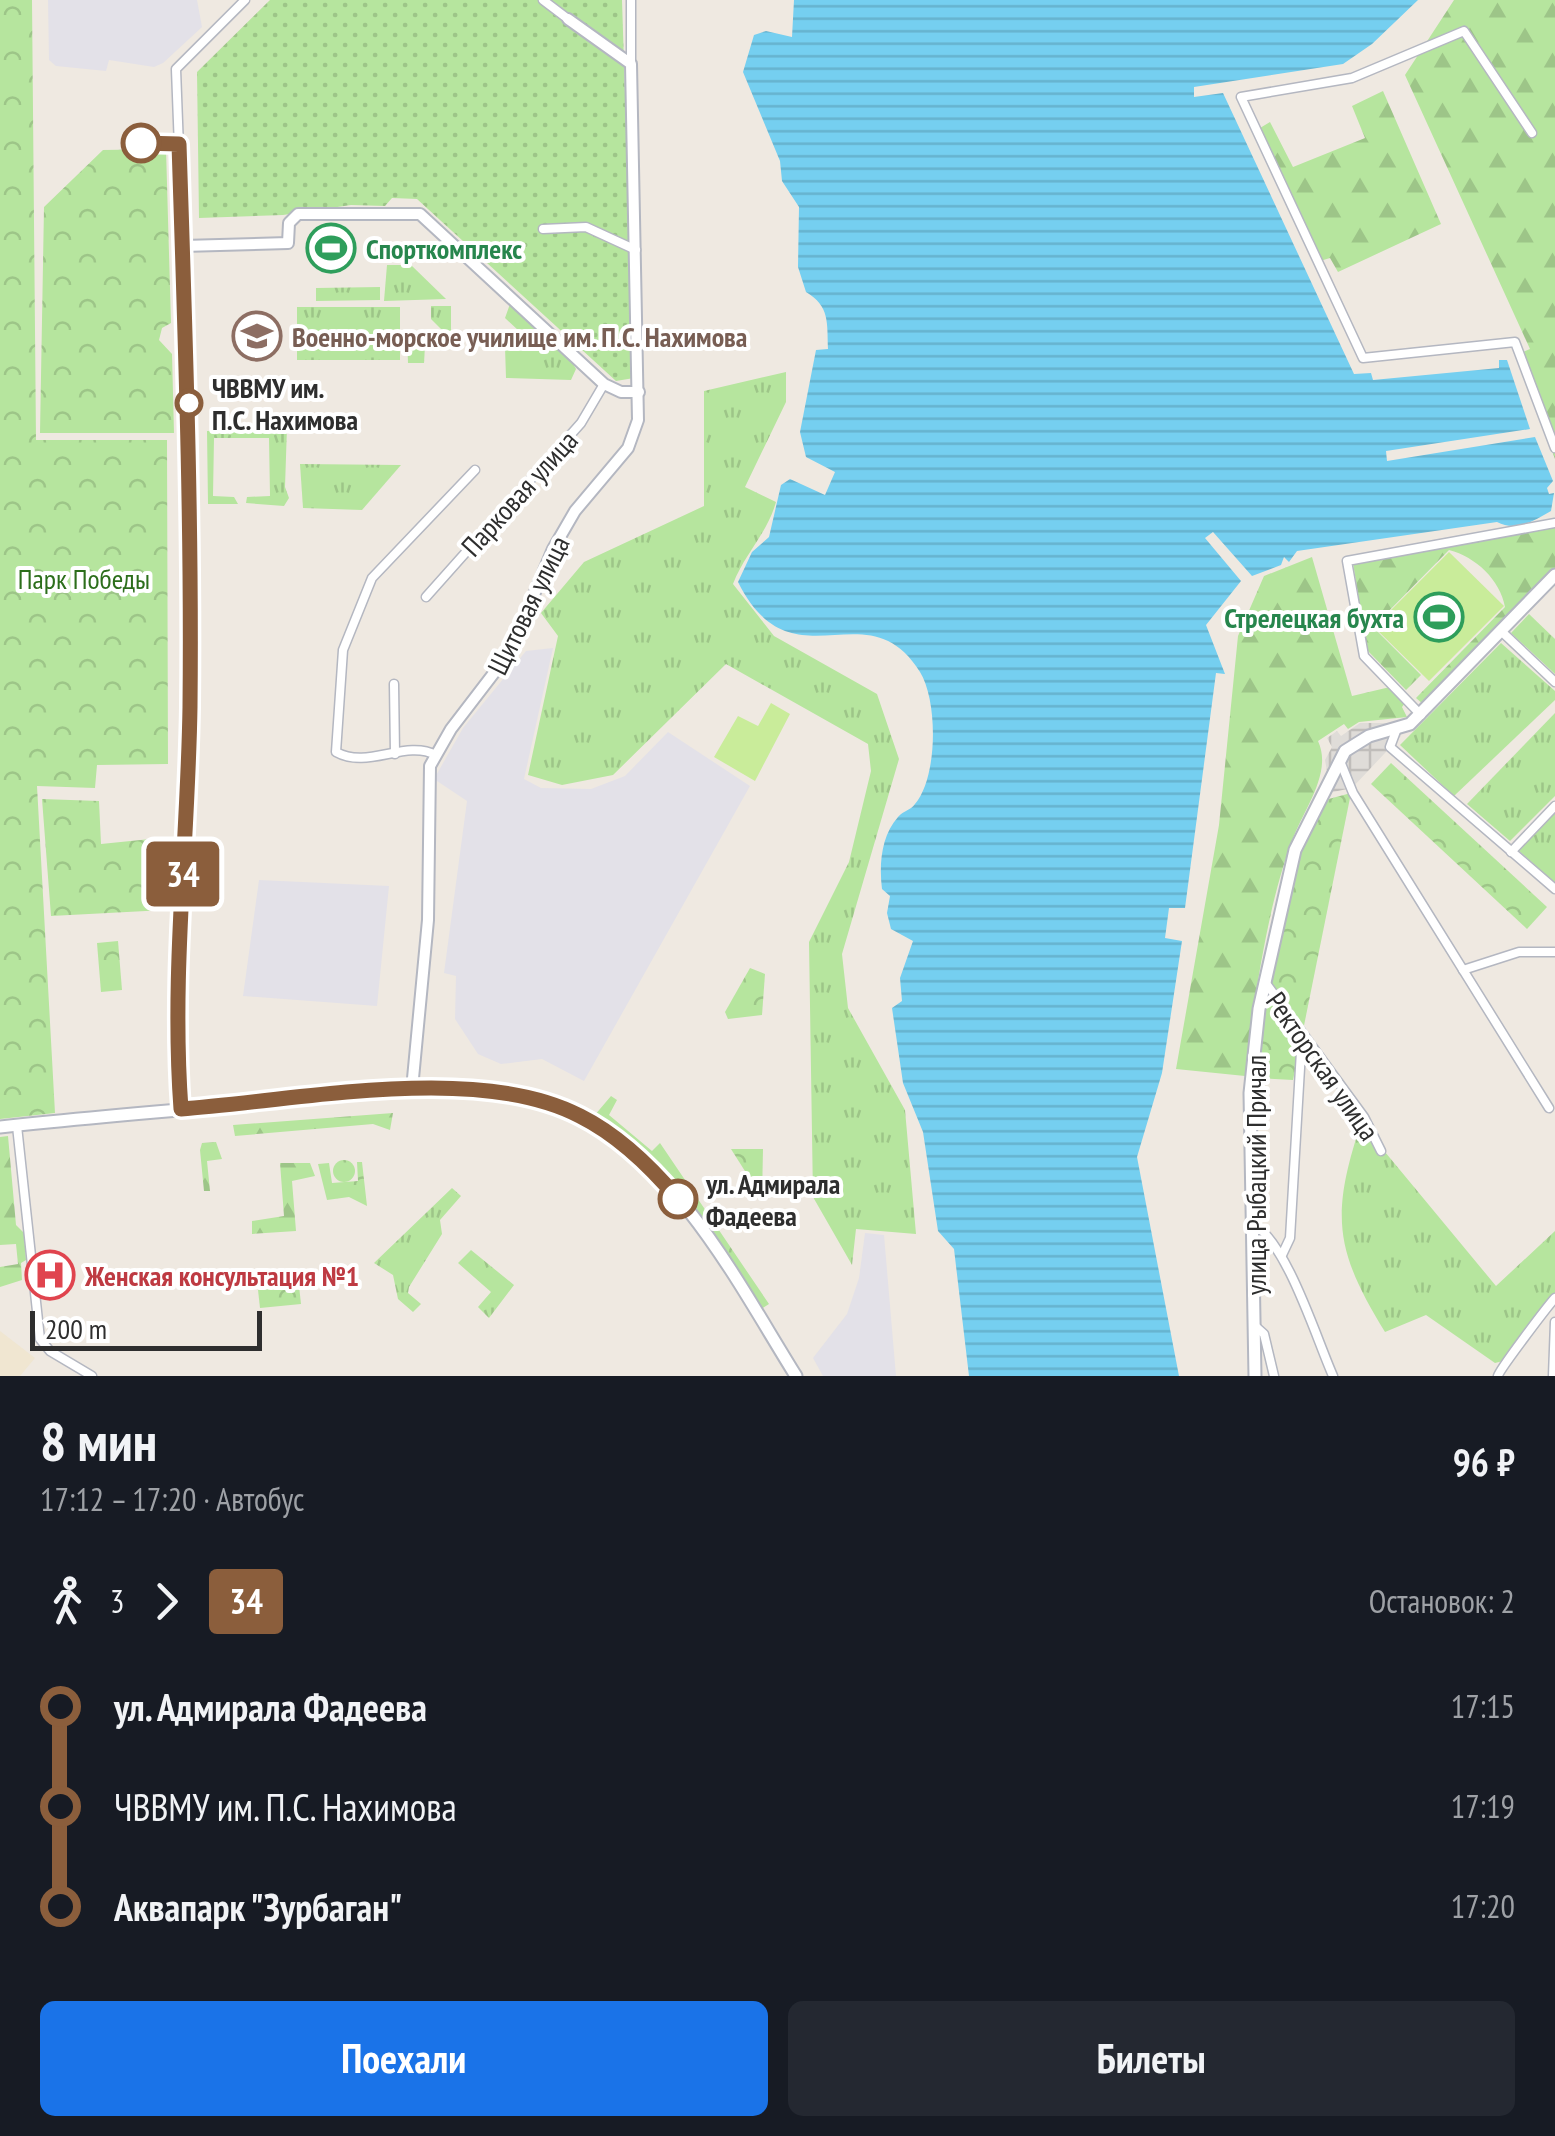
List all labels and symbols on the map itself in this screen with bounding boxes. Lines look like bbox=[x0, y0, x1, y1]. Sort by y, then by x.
unlabelled marker bbox=[122, 124, 160, 162]
sports icon: Спорткомплекс bbox=[305, 222, 357, 274]
place label: Спорткомплекс bbox=[366, 230, 522, 267]
school or university icon: Военно-морское училище им. П.С. Нахимова bbox=[231, 310, 283, 362]
place label: Военно-морское училище им. П.С. Нахимова bbox=[292, 318, 747, 355]
place label: ЧВВМУ им. П.С. Нахимова bbox=[212, 369, 358, 438]
marker: ЧВВМУ им. П.С. Нахимова bbox=[176, 390, 202, 416]
street label: Парковая улица bbox=[453, 422, 585, 564]
street label: Щитовая улица bbox=[478, 529, 578, 681]
park label: Парк Победы bbox=[18, 560, 150, 597]
sports icon: Стрелецкая бухта bbox=[1413, 591, 1465, 643]
place label: Стрелецкая бухта bbox=[1224, 599, 1404, 636]
line badge: 34 bbox=[138, 842, 228, 906]
street label: Ректорская улица bbox=[1258, 984, 1388, 1148]
street label: улица Рыбацкий Причал bbox=[1237, 1055, 1274, 1295]
place label: ул. Адмирала Фадеева bbox=[705, 1165, 840, 1234]
marker: ул. Адмирала Фадеева bbox=[659, 1180, 697, 1218]
hospital icon: Женская консультация №1 bbox=[24, 1249, 76, 1301]
place label: Женская консультация №1 bbox=[84, 1257, 359, 1294]
scale bar bbox=[30, 1306, 262, 1350]

